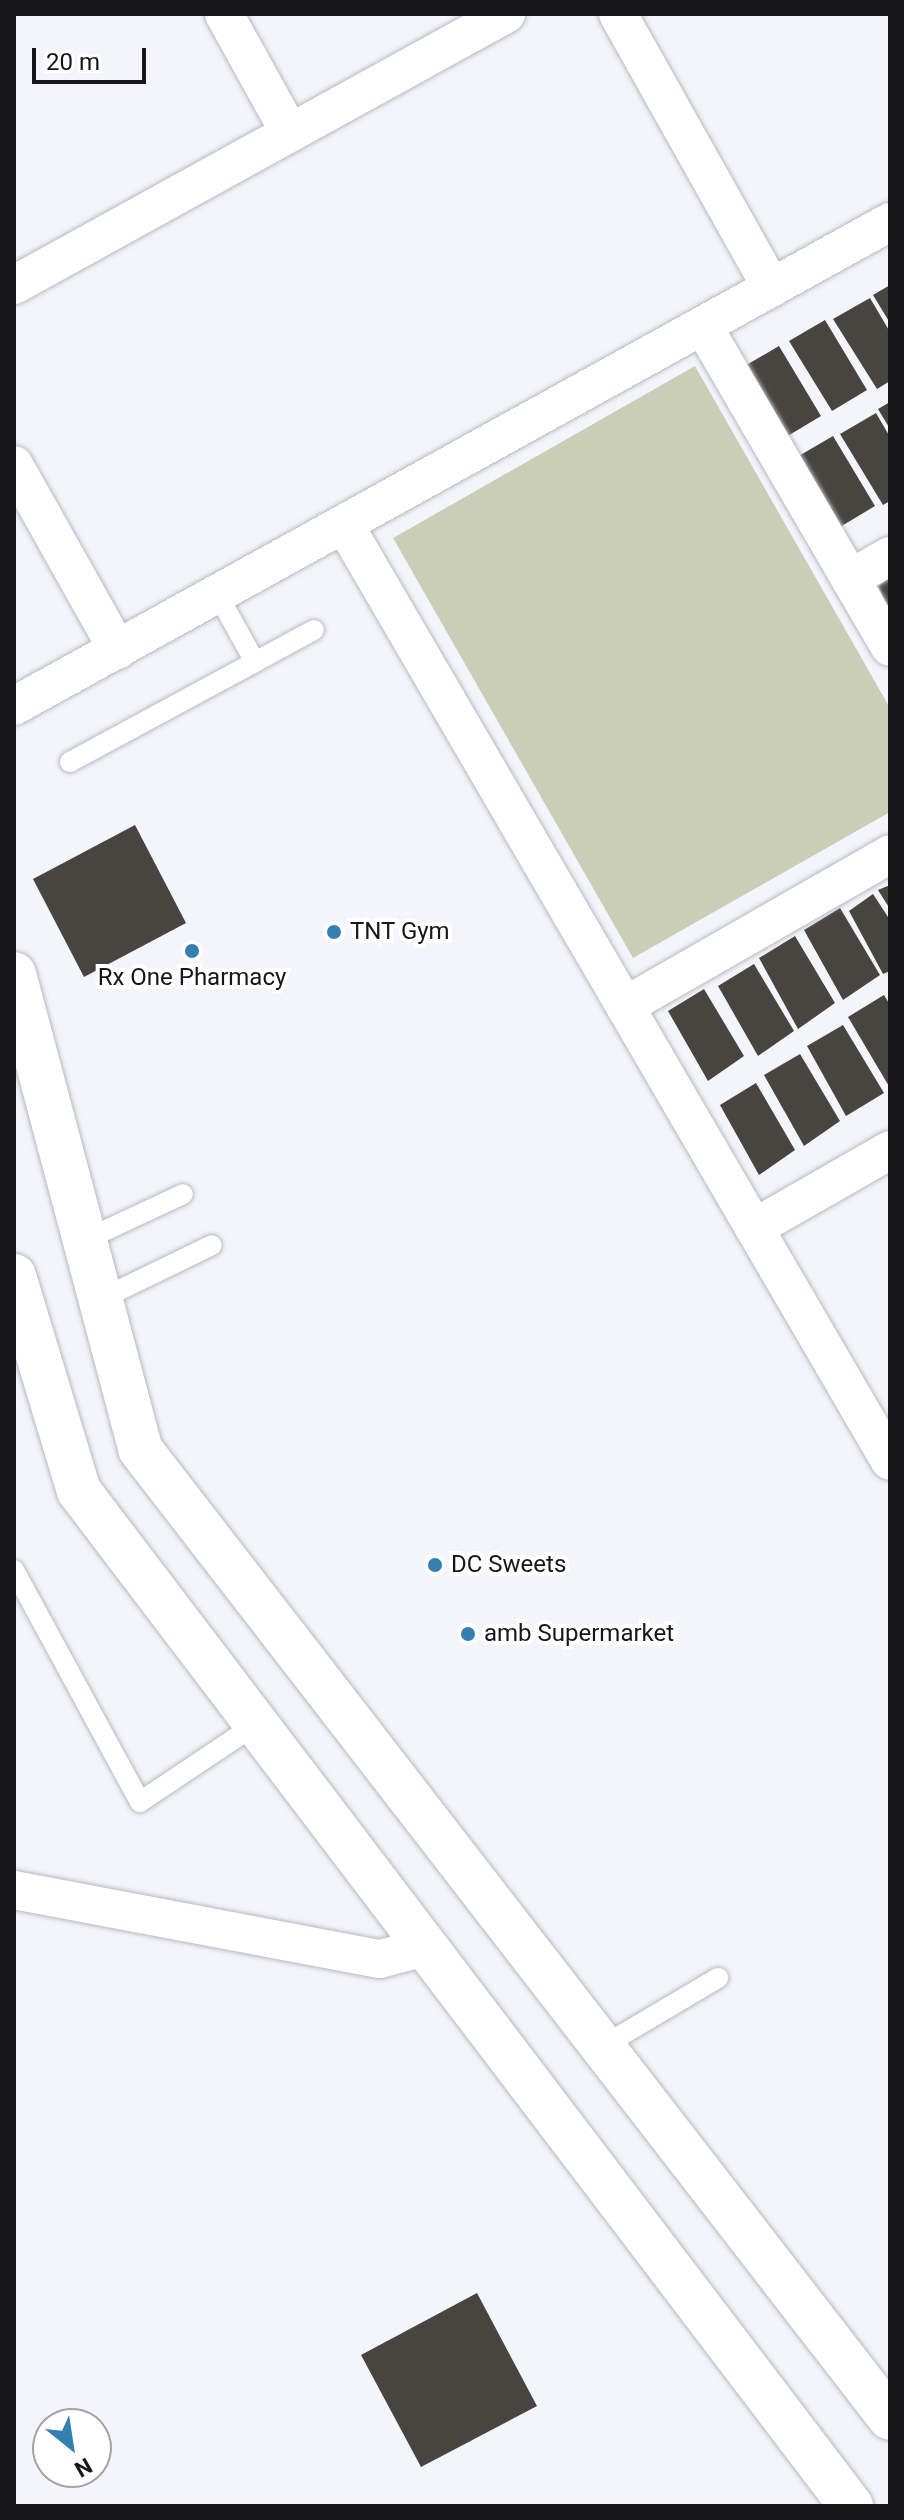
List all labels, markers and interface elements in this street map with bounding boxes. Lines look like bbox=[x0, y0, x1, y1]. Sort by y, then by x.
scale bar bbox=[36, 32, 150, 82]
text: 20 m bbox=[46, 48, 100, 76]
place label: TNT Gym bbox=[350, 918, 450, 946]
marker: TNT Gym bbox=[325, 923, 343, 941]
marker: Rx One Pharmacy bbox=[183, 942, 201, 960]
place label: Rx One Pharmacy bbox=[98, 964, 286, 992]
place label: DC Sweets bbox=[451, 1551, 566, 1579]
marker: DC Sweets bbox=[426, 1556, 444, 1574]
place label: amb Supermarket bbox=[484, 1620, 674, 1648]
marker: amb Supermarket bbox=[459, 1625, 477, 1643]
north arrow bbox=[32, 2408, 112, 2488]
text: N bbox=[70, 2453, 96, 2482]

